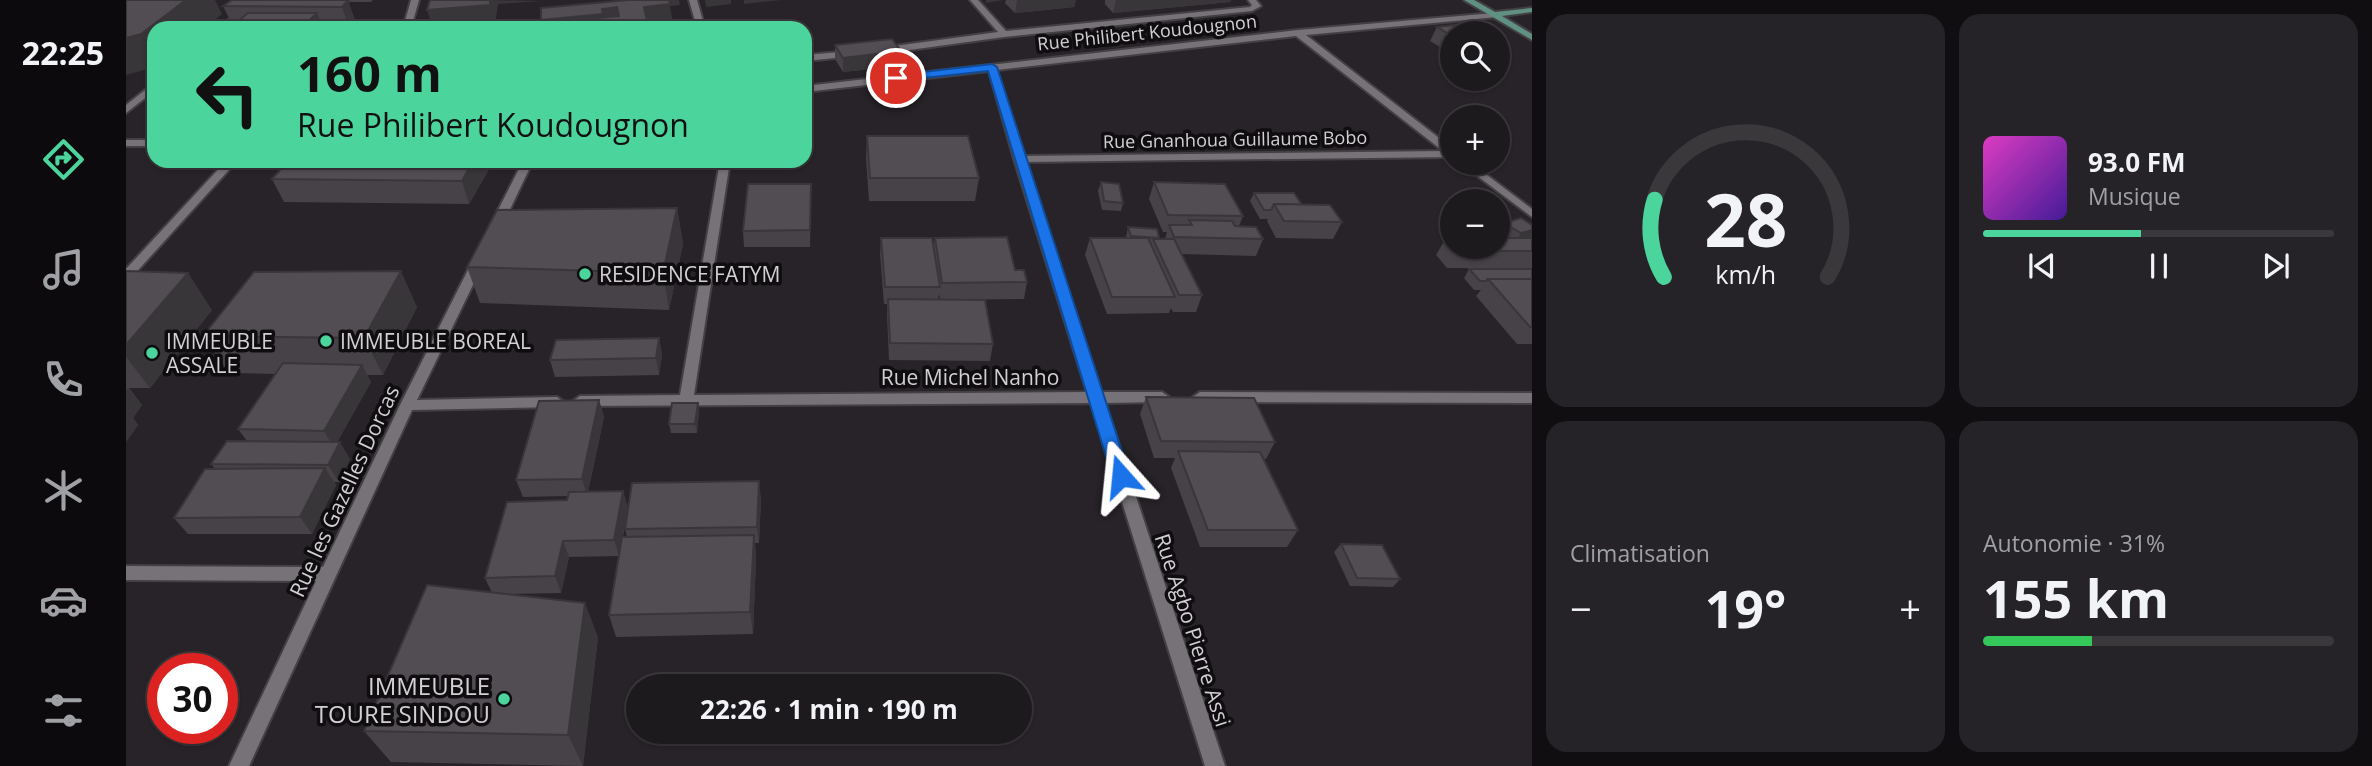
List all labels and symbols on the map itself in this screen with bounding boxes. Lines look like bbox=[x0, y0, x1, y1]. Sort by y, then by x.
street label: Rue Philibert Koudougnon bbox=[1036, 9, 1258, 55]
pin bbox=[866, 48, 926, 108]
street label: Rue Gnanhoua Guillaume Bobo bbox=[1103, 125, 1367, 153]
place label: RESIDENCE FATYM bbox=[599, 260, 780, 288]
marker: RESIDENCE FATYM bbox=[577, 266, 593, 282]
place label: IMMEUBLE ASSALE bbox=[166, 327, 273, 379]
place label: IMMEUBLE BOREAL bbox=[340, 327, 531, 355]
marker: IMMEUBLE BOREAL bbox=[318, 333, 334, 349]
marker: IMMEUBLE ASSALE bbox=[144, 345, 160, 361]
street label: Rue Michel Nanho bbox=[881, 363, 1059, 391]
street label: Rue les Gazelles Dorcas bbox=[283, 381, 405, 601]
position arrow bbox=[1084, 439, 1158, 513]
street label: Rue Agbo Pierre Assi bbox=[1149, 530, 1237, 730]
speed limit sign: 30 bbox=[147, 653, 238, 744]
place label: IMMEUBLE TOURE SINDOU bbox=[315, 669, 490, 730]
marker: IMMEUBLE TOURE SINDOU bbox=[496, 691, 512, 707]

